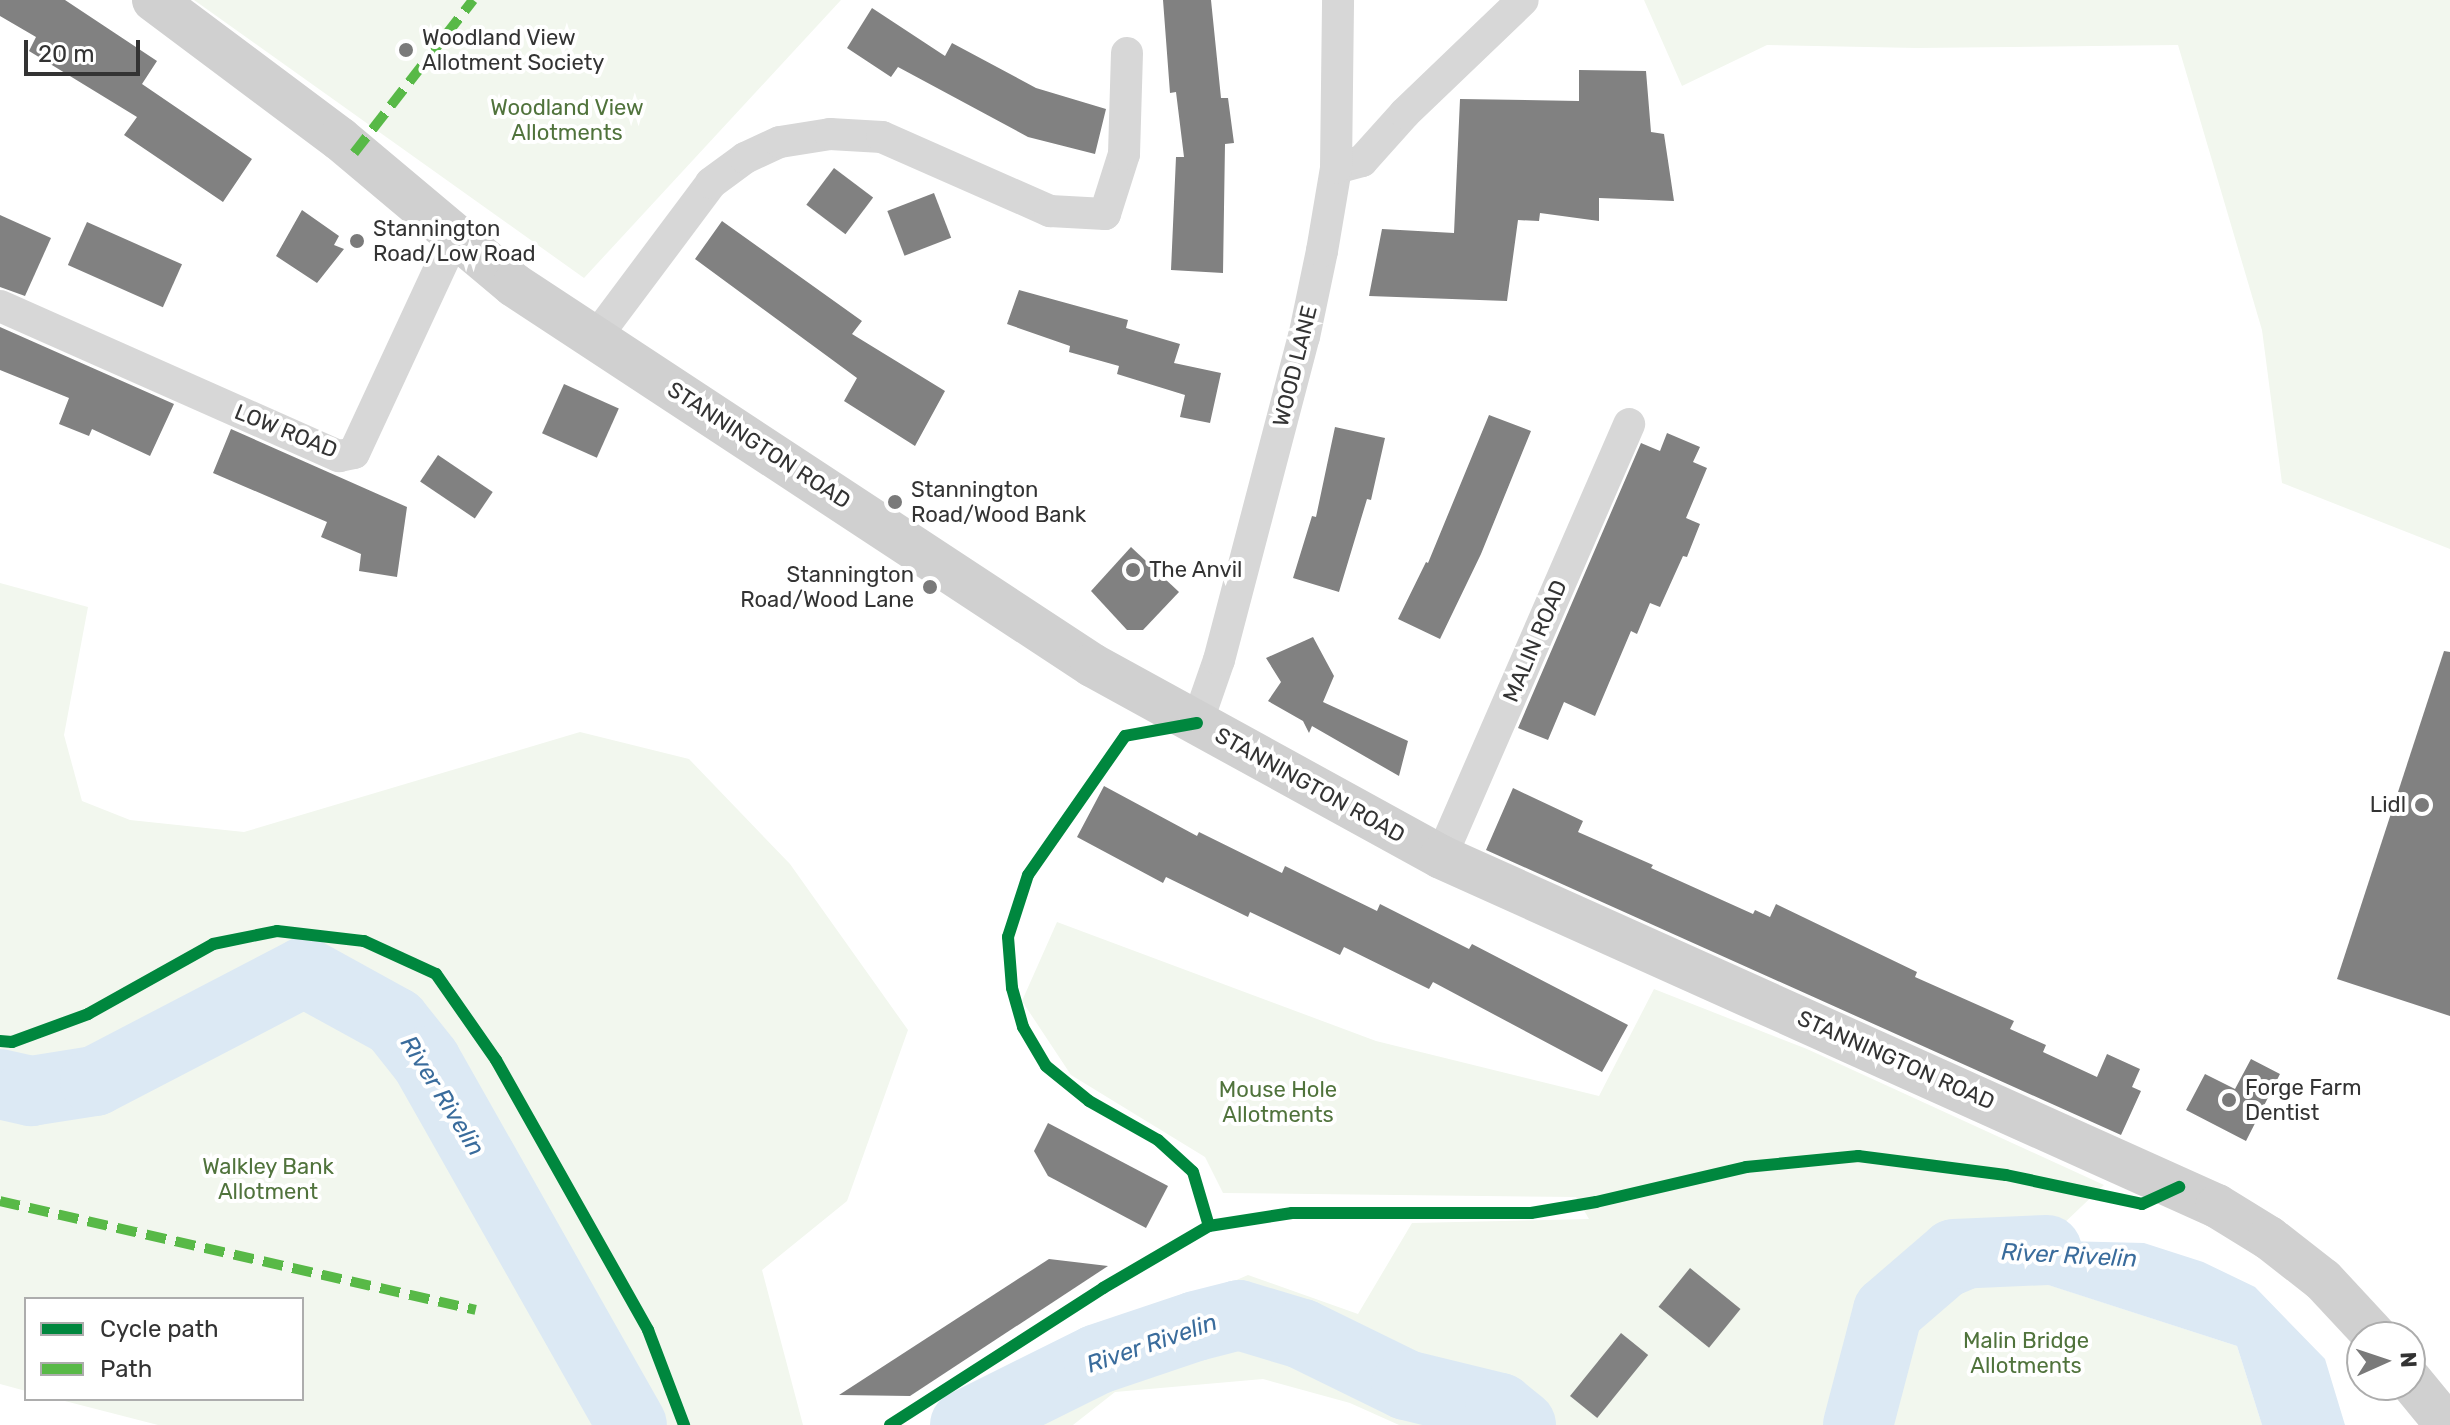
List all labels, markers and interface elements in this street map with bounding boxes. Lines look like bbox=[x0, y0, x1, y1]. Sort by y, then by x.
scale bar bbox=[28, 24, 144, 74]
place label: Woodland View Allotment Society bbox=[422, 24, 604, 76]
text: 20 m bbox=[38, 40, 95, 68]
marker: Woodland View Allotment Society bbox=[397, 41, 415, 59]
park label: Woodland View Allotments bbox=[490, 94, 644, 146]
place label: Stannington Road/Low Road bbox=[373, 215, 536, 266]
marker: Stannington Road/Low Road bbox=[348, 232, 366, 250]
street label: WOOD LANE bbox=[1267, 303, 1323, 429]
street label: STANNINGTON ROAD bbox=[663, 376, 855, 514]
street label: LOW ROAD bbox=[231, 398, 341, 464]
place label: Stannington Road/Wood Bank bbox=[911, 476, 1086, 528]
marker: Stannington Road/Wood Bank bbox=[886, 493, 904, 511]
place label: The Anvil bbox=[1149, 557, 1243, 583]
place label: Stannington Road/Wood Lane bbox=[740, 561, 914, 612]
marker: The Anvil bbox=[1124, 561, 1142, 579]
street label: MALIN ROAD bbox=[1497, 576, 1573, 706]
marker: Stannington Road/Wood Lane bbox=[921, 578, 939, 596]
street label: STANNINGTON ROAD bbox=[1211, 722, 1409, 848]
place label: Lidl bbox=[2370, 792, 2406, 818]
marker: Lidl bbox=[2413, 796, 2431, 814]
street label: STANNINGTON ROAD bbox=[1793, 1005, 1999, 1115]
water label: River Rivelin bbox=[394, 1030, 490, 1162]
place label: Forge Farm Dentist bbox=[2245, 1074, 2361, 1126]
park label: Mouse Hole Allotments bbox=[1219, 1076, 1337, 1128]
marker: Forge Farm Dentist bbox=[2220, 1091, 2238, 1109]
park label: Walkley Bank Allotment bbox=[202, 1153, 334, 1204]
water label: River Rivelin bbox=[2000, 1238, 2138, 1274]
legend bbox=[24, 1297, 304, 1401]
water label: River Rivelin bbox=[1083, 1308, 1221, 1380]
text: Cycle path bbox=[100, 1315, 219, 1343]
north arrow bbox=[2346, 1321, 2426, 1401]
park label: Malin Bridge Allotments bbox=[1963, 1327, 2089, 1378]
text: N bbox=[2395, 1351, 2422, 1368]
text: Path bbox=[100, 1355, 152, 1383]

